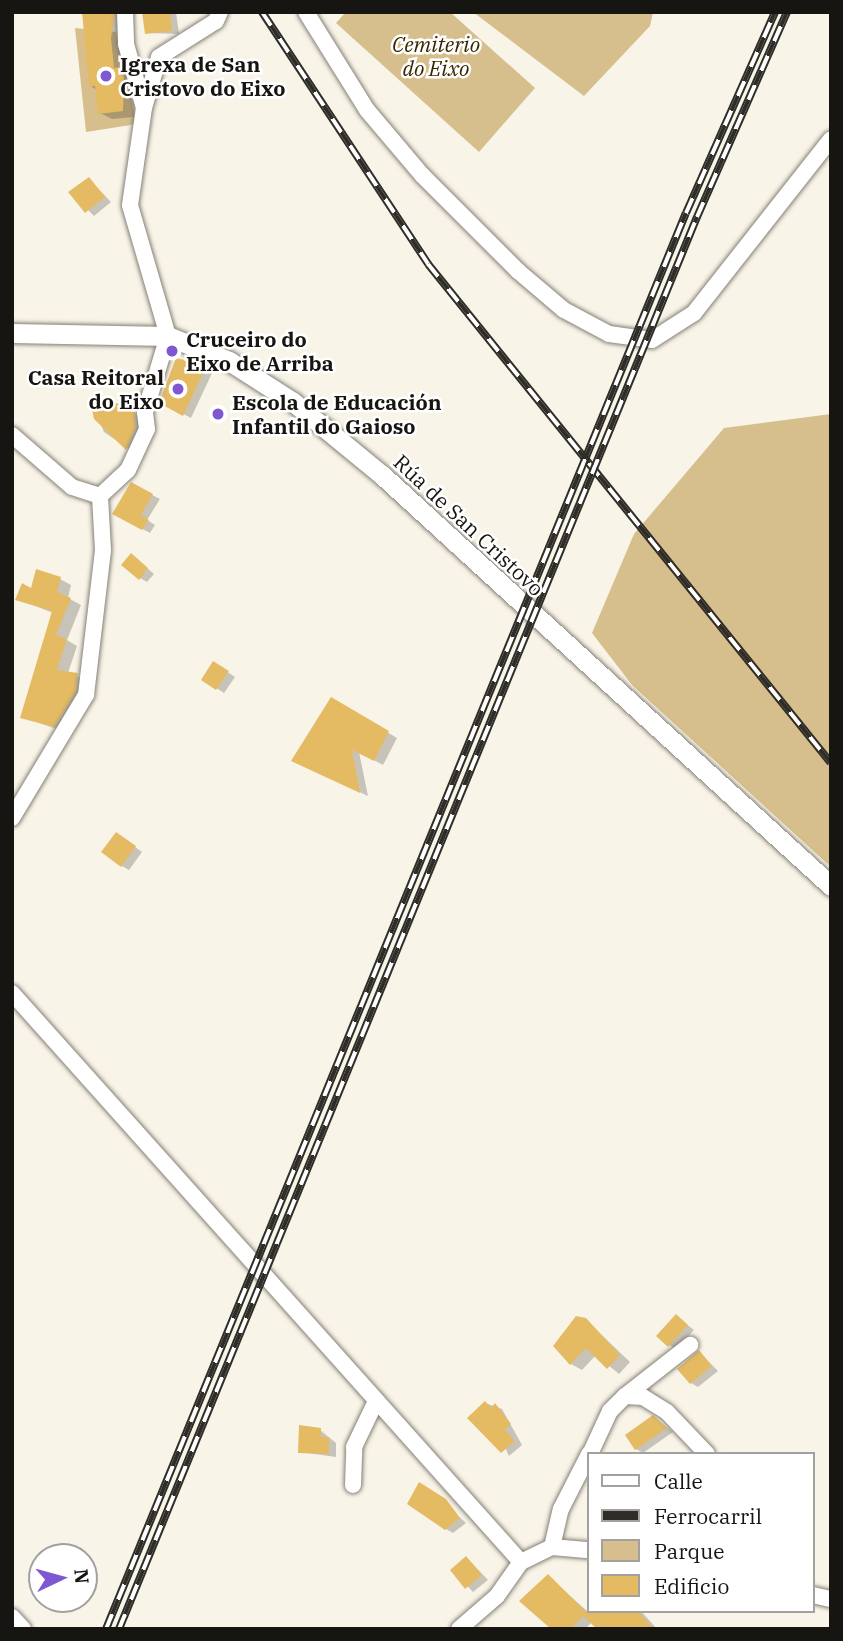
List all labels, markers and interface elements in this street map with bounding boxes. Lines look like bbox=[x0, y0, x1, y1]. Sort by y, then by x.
park label: Cemiterio do Eixo bbox=[392, 31, 480, 81]
place label: Igrexa de San Cristovo do Eixo bbox=[120, 51, 285, 101]
marker: Igrexa de San Cristovo do Eixo bbox=[98, 68, 114, 84]
place label: Cruceiro do Eixo de Arriba bbox=[186, 326, 334, 376]
marker: Cruceiro do Eixo de Arriba bbox=[164, 343, 180, 359]
place label: Casa Reitoral do Eixo bbox=[28, 364, 164, 414]
marker: Casa Reitoral do Eixo bbox=[170, 381, 186, 397]
place label: Escola de Educación Infantil do Gaioso bbox=[232, 389, 442, 439]
marker: Escola de Educación Infantil do Gaioso bbox=[210, 406, 226, 422]
street label: Rúa de San Cristovo bbox=[389, 449, 549, 601]
legend bbox=[588, 1452, 815, 1613]
text: Calle bbox=[654, 1467, 703, 1495]
text: Ferrocarril bbox=[654, 1502, 762, 1530]
text: Parque bbox=[654, 1537, 724, 1565]
north arrow bbox=[28, 1543, 98, 1613]
text: N bbox=[69, 1568, 95, 1585]
text: Edificio bbox=[654, 1572, 729, 1600]

